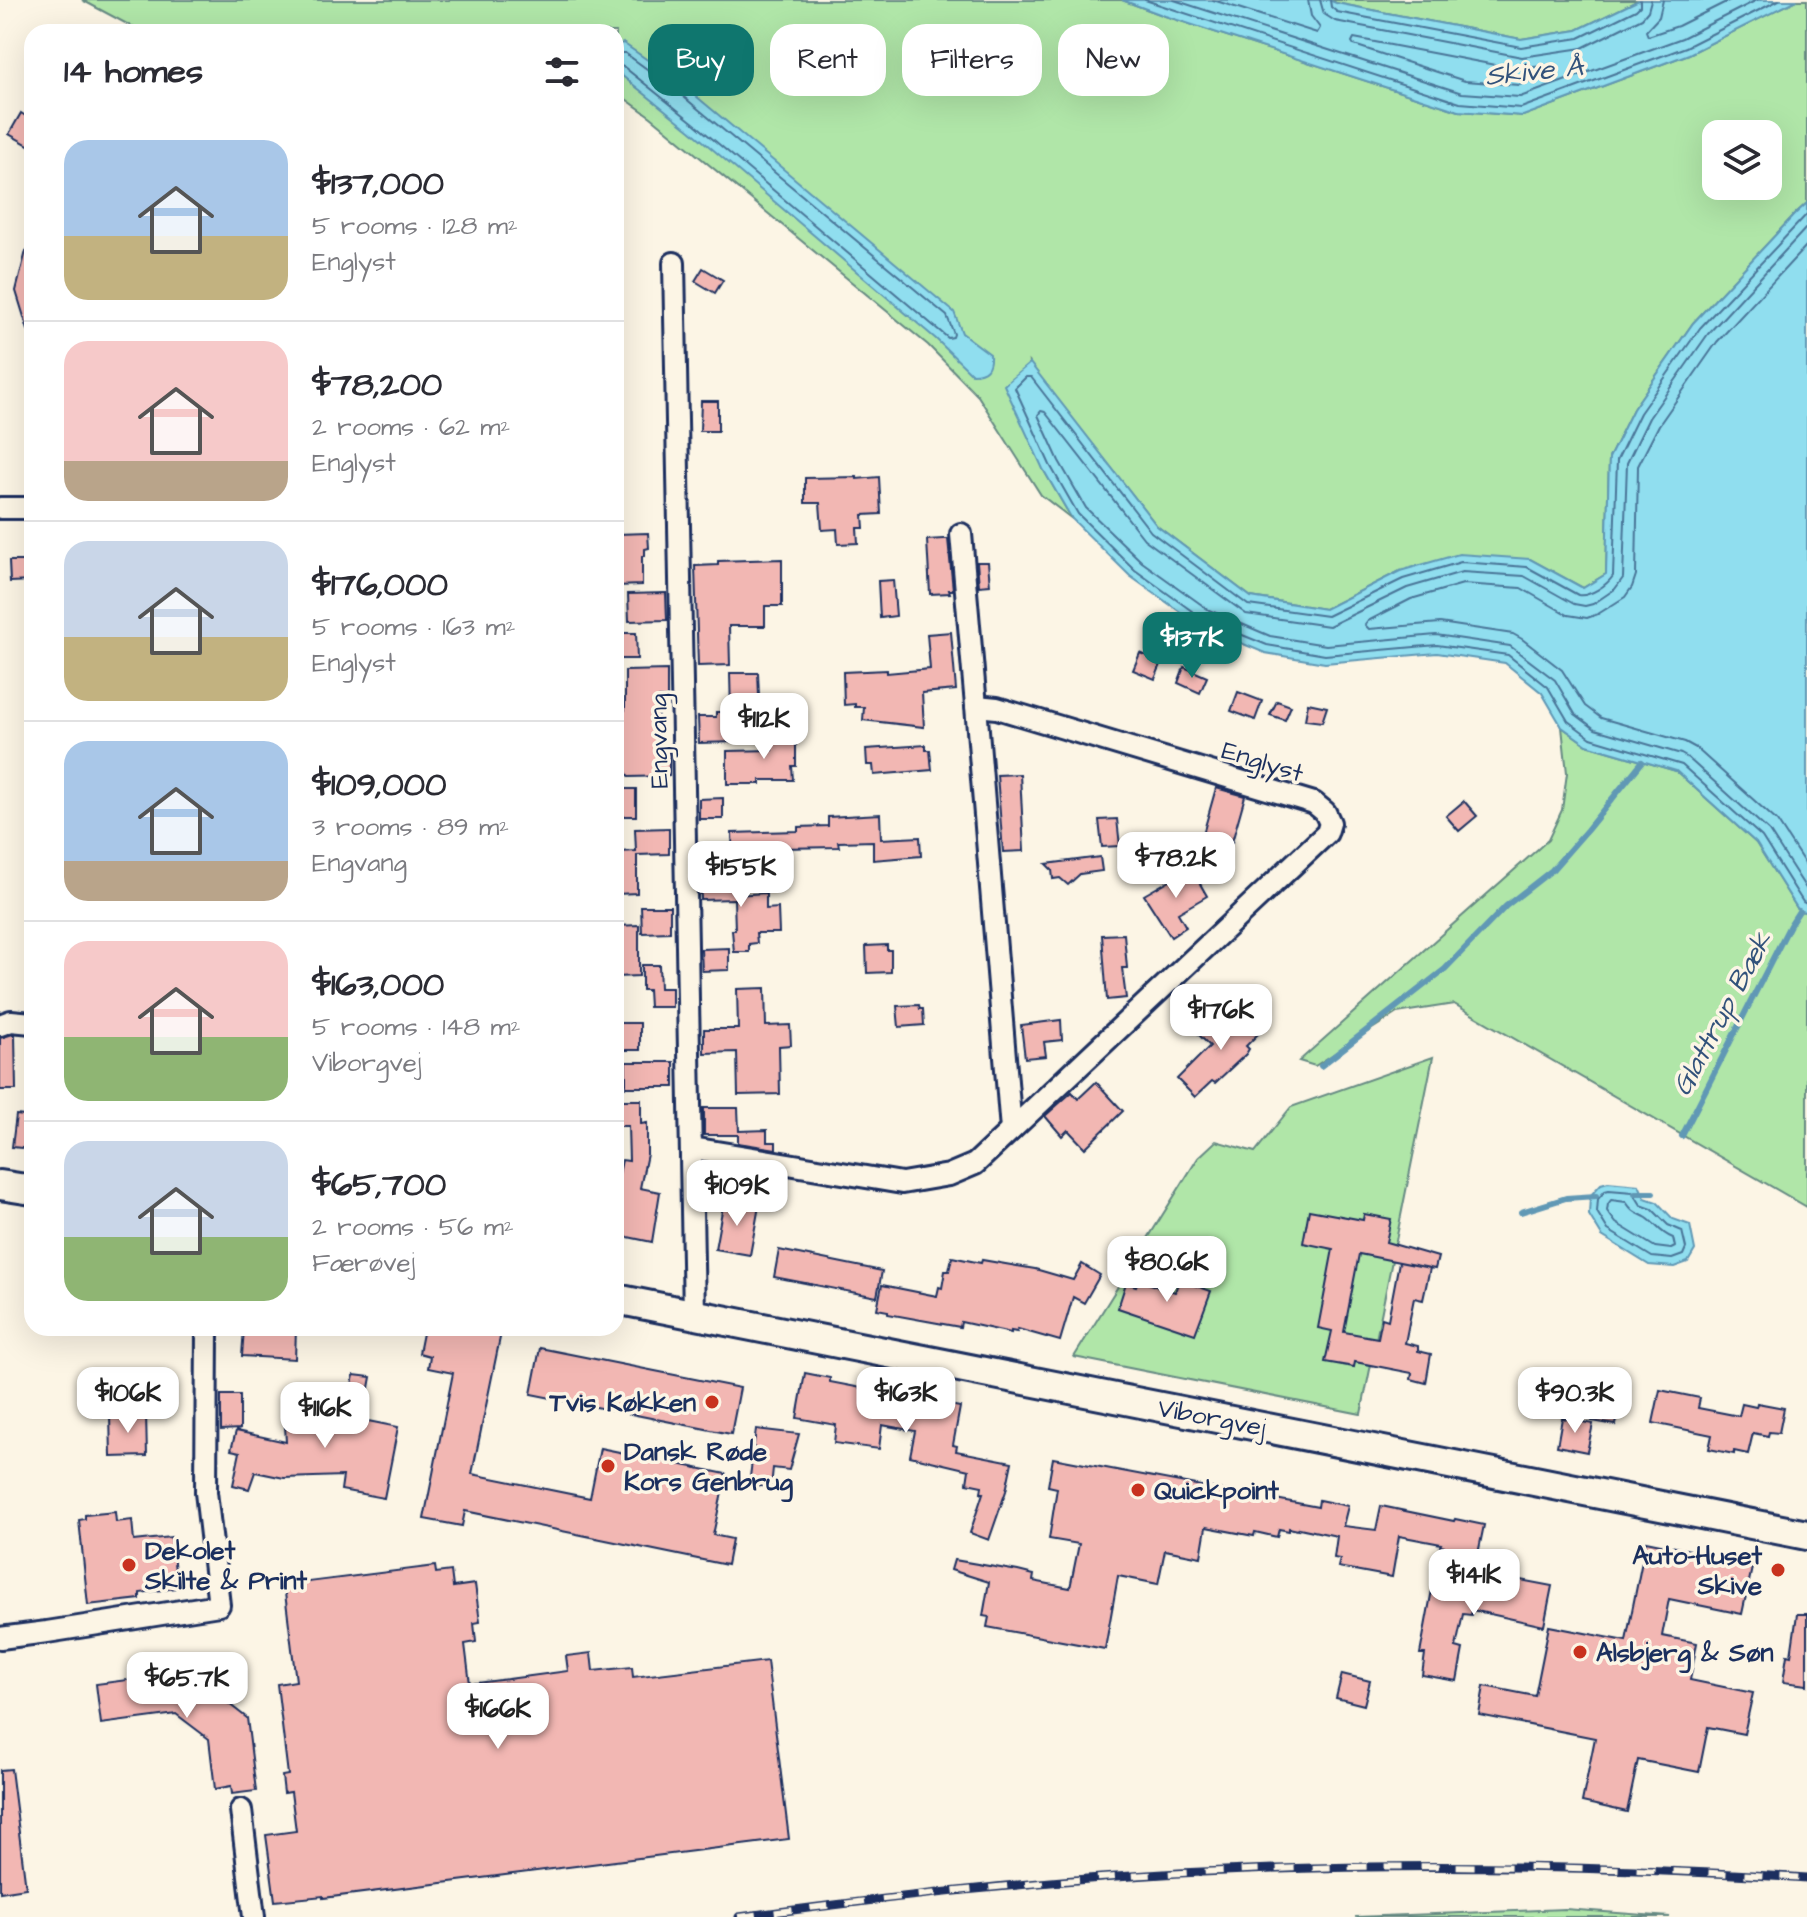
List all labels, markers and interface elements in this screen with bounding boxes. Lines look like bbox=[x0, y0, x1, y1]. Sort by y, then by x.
chip: Buy bbox=[648, 24, 754, 96]
chip: Rent bbox=[770, 24, 886, 96]
chip: Filters bbox=[902, 24, 1042, 96]
chip: New bbox=[1058, 24, 1169, 96]
water label: Skive Å bbox=[1483, 47, 1587, 96]
text: 14 homes bbox=[64, 48, 203, 96]
icon: filters bbox=[540, 50, 584, 94]
map controls bbox=[1702, 120, 1782, 200]
button: layers bbox=[1702, 120, 1782, 200]
text: $137,000 bbox=[312, 160, 444, 208]
icon: home bbox=[128, 172, 224, 268]
text: 5 rooms · 128 m² bbox=[312, 208, 518, 244]
text: Englyst bbox=[312, 244, 396, 280]
text: $78,200 bbox=[312, 361, 442, 409]
icon: home bbox=[128, 373, 224, 469]
text: 2 rooms · 62 m² bbox=[312, 409, 510, 445]
text: Englyst bbox=[312, 445, 396, 481]
text: $176,000 bbox=[312, 561, 448, 609]
icon: home bbox=[128, 573, 224, 669]
text: 5 rooms · 163 m² bbox=[312, 609, 515, 645]
pin: $137K bbox=[1136, 612, 1248, 680]
text: $137K bbox=[1161, 620, 1223, 656]
text: Englyst bbox=[312, 645, 396, 681]
street label: Engvang bbox=[640, 693, 680, 789]
pin: $112K bbox=[708, 693, 820, 761]
text: $112K bbox=[738, 701, 790, 737]
street label: Englyst bbox=[1217, 733, 1308, 793]
text: $109,000 bbox=[312, 761, 446, 809]
icon: home bbox=[128, 773, 224, 869]
text: 3 rooms · 89 m² bbox=[312, 809, 509, 845]
pin: $78.2K bbox=[1111, 832, 1241, 900]
text: $78.2K bbox=[1135, 840, 1217, 876]
pin: $155K bbox=[685, 841, 797, 909]
text: Engvang bbox=[312, 845, 407, 881]
text: $155K bbox=[706, 849, 776, 885]
water label: Glattrup Bæk bbox=[1663, 924, 1782, 1102]
text: $163,000 bbox=[312, 961, 444, 1009]
icon: home bbox=[128, 973, 224, 1069]
pin: $176K bbox=[1165, 984, 1277, 1052]
text: $176K bbox=[1188, 992, 1254, 1028]
text: 5 rooms · 148 m² bbox=[312, 1009, 520, 1045]
text: Viborgvej bbox=[312, 1045, 421, 1081]
pin: $109K bbox=[681, 1160, 793, 1228]
text: $65,700 bbox=[312, 1161, 446, 1209]
text: $109K bbox=[705, 1168, 769, 1204]
icon: home bbox=[128, 1173, 224, 1269]
text: 2 rooms · 56 m² bbox=[312, 1209, 514, 1245]
pin: $80.6K bbox=[1102, 1236, 1232, 1304]
text: $80.6K bbox=[1125, 1244, 1209, 1280]
text: Færøvej bbox=[312, 1245, 415, 1281]
pin: $106K bbox=[72, 1367, 184, 1435]
pin: $163K bbox=[850, 1367, 962, 1435]
pin: $90.3K bbox=[1510, 1367, 1640, 1435]
text: $106K bbox=[95, 1375, 161, 1411]
text: $163K bbox=[874, 1375, 938, 1411]
text: $90.3K bbox=[1536, 1375, 1614, 1411]
pin: $116K bbox=[269, 1382, 381, 1450]
place label: Tvis Køkken bbox=[549, 1385, 696, 1421]
text: $116K bbox=[298, 1390, 352, 1426]
street label: Viborgvej bbox=[1154, 1390, 1269, 1448]
marker: Tvis Køkken bbox=[703, 1393, 721, 1411]
place label: Dansk Røde Kors Genbrug bbox=[624, 1434, 793, 1503]
marker: Dansk Røde Kors Genbrug bbox=[599, 1457, 617, 1475]
place label: Quickpoint bbox=[1154, 1473, 1279, 1509]
marker: Quickpoint bbox=[1129, 1481, 1147, 1499]
place label: Dekolet Skilte & Print bbox=[144, 1533, 307, 1599]
place label: Auto-Huset Skive bbox=[1632, 1538, 1762, 1604]
pin: $141K bbox=[1418, 1549, 1530, 1617]
marker: Dekolet Skilte & Print bbox=[120, 1556, 138, 1574]
text: $141K bbox=[1447, 1557, 1501, 1593]
marker: Auto-Huset Skive bbox=[1769, 1561, 1787, 1579]
place label: Alsbjerg & Søn bbox=[1596, 1635, 1773, 1674]
marker: Alsbjerg & Søn bbox=[1571, 1643, 1589, 1661]
pin: $65.7K bbox=[122, 1652, 252, 1720]
text: $65.7K bbox=[145, 1660, 229, 1696]
pin: $166K bbox=[442, 1683, 554, 1751]
text: $166K bbox=[465, 1691, 531, 1727]

